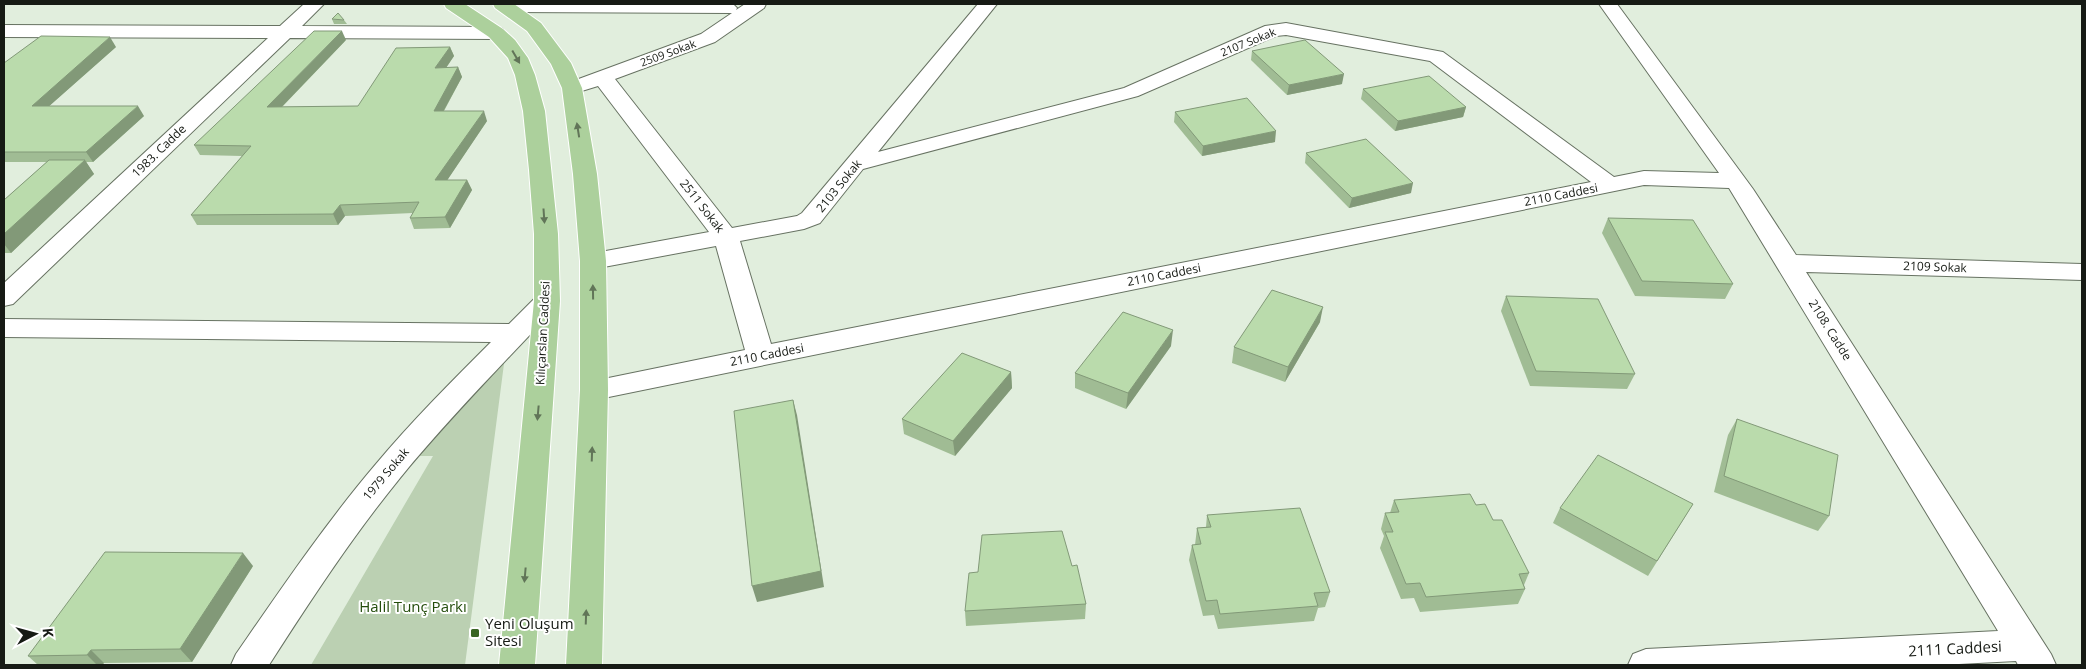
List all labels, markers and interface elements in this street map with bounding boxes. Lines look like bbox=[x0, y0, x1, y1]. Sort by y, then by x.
street label: 2107 Sokak bbox=[1218, 24, 1278, 59]
street label: 2509 Sokak bbox=[638, 35, 698, 70]
one-way arrow bbox=[512, 50, 520, 64]
street label: 1983. Cadde bbox=[128, 120, 190, 181]
one-way arrow bbox=[574, 122, 582, 138]
street label: 2103 Sokak bbox=[812, 155, 866, 216]
street label: 2511 Sokak bbox=[676, 175, 729, 237]
street label: 2110 Caddesi bbox=[1522, 179, 1599, 210]
one-way arrow bbox=[541, 208, 549, 224]
street label: 2109 Sokak bbox=[1903, 257, 1968, 276]
street label: 2110 Caddesi bbox=[1125, 259, 1202, 290]
street label: Kılıçarslan Caddesi bbox=[531, 281, 554, 385]
one-way arrow bbox=[589, 283, 597, 299]
street label: 2108. Cadde bbox=[1805, 296, 1856, 364]
street label: 2110 Caddesi bbox=[728, 339, 805, 370]
one-way arrow bbox=[534, 405, 542, 421]
street label: 1979 Sokak bbox=[359, 443, 413, 504]
one-way arrow bbox=[588, 446, 596, 462]
one-way arrow bbox=[520, 567, 528, 583]
park label: Halil Tunç Parkı bbox=[359, 596, 467, 616]
one-way arrow bbox=[582, 608, 590, 624]
north arrow bbox=[10, 609, 60, 659]
place label: Yeni Oluşum Sitesi bbox=[485, 613, 574, 650]
text: K bbox=[38, 627, 58, 639]
marker: Yeni Oluşum Sitesi bbox=[469, 627, 481, 639]
street label: 2111 Caddesi bbox=[1908, 636, 2002, 660]

